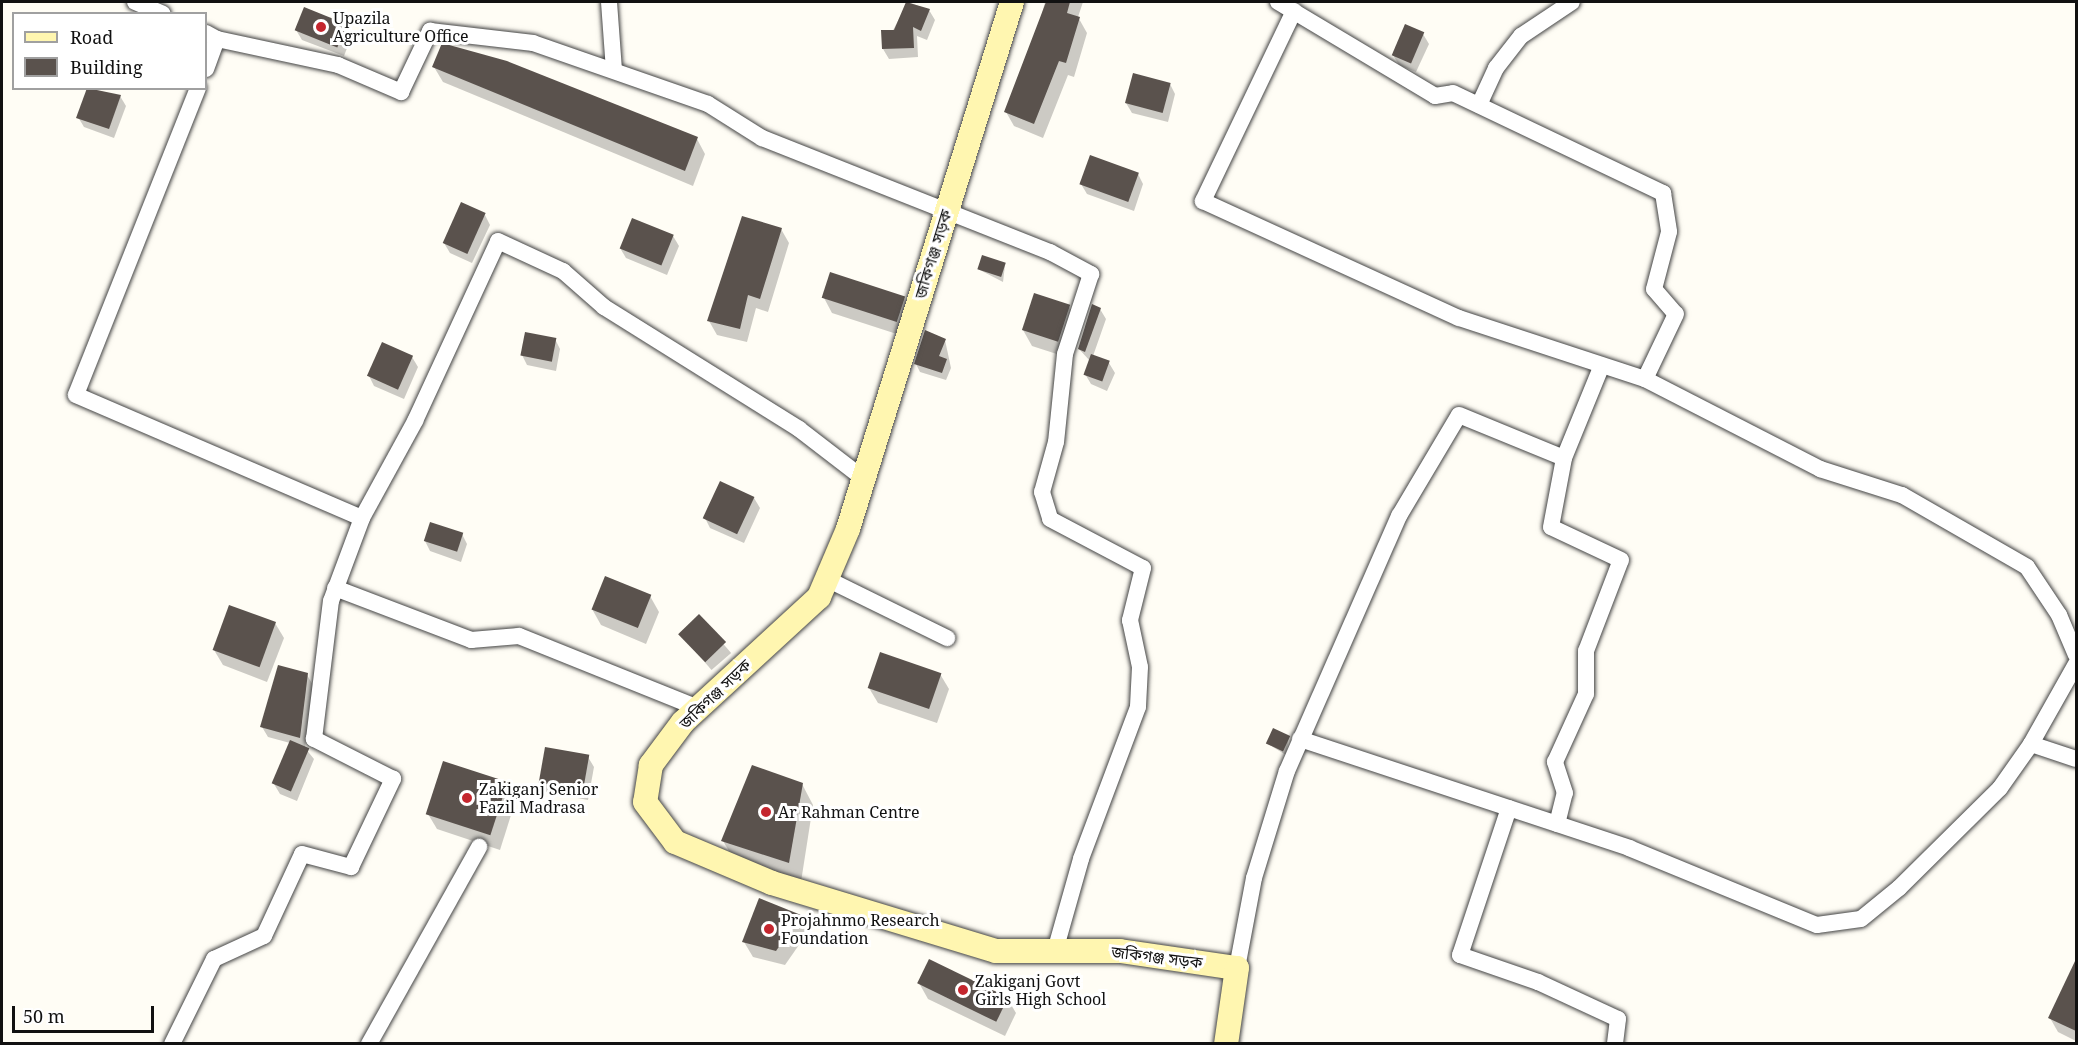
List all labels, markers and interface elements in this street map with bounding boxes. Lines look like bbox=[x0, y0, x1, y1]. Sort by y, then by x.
place label: Upazila Agriculture Office bbox=[333, 8, 469, 46]
legend bbox=[12, 12, 207, 90]
marker: Upazila Agriculture Office bbox=[314, 20, 328, 34]
text: Road bbox=[70, 25, 113, 49]
text: Building bbox=[70, 55, 143, 79]
street label: জকিগঞ্জ সড়ক bbox=[910, 207, 956, 301]
street label: জকিগঞ্জ সড়ক bbox=[675, 655, 755, 733]
place label: Zakiganj Senior Fazil Madrasa bbox=[479, 779, 598, 817]
marker: Zakiganj Senior Fazil Madrasa bbox=[460, 791, 474, 805]
place label: Ar Rahman Centre bbox=[778, 802, 920, 822]
marker: Ar Rahman Centre bbox=[759, 805, 773, 819]
place label: Projahnmo Research Foundation bbox=[781, 910, 940, 948]
marker: Projahnmo Research Foundation bbox=[762, 922, 776, 936]
street label: জকিগঞ্জ সড়ক bbox=[1110, 942, 1204, 972]
place label: Zakiganj Govt Girls High School bbox=[975, 971, 1106, 1009]
marker: Zakiganj Govt Girls High School bbox=[956, 983, 970, 997]
scale bar bbox=[15, 994, 158, 1032]
text: 50 m bbox=[23, 1004, 65, 1028]

